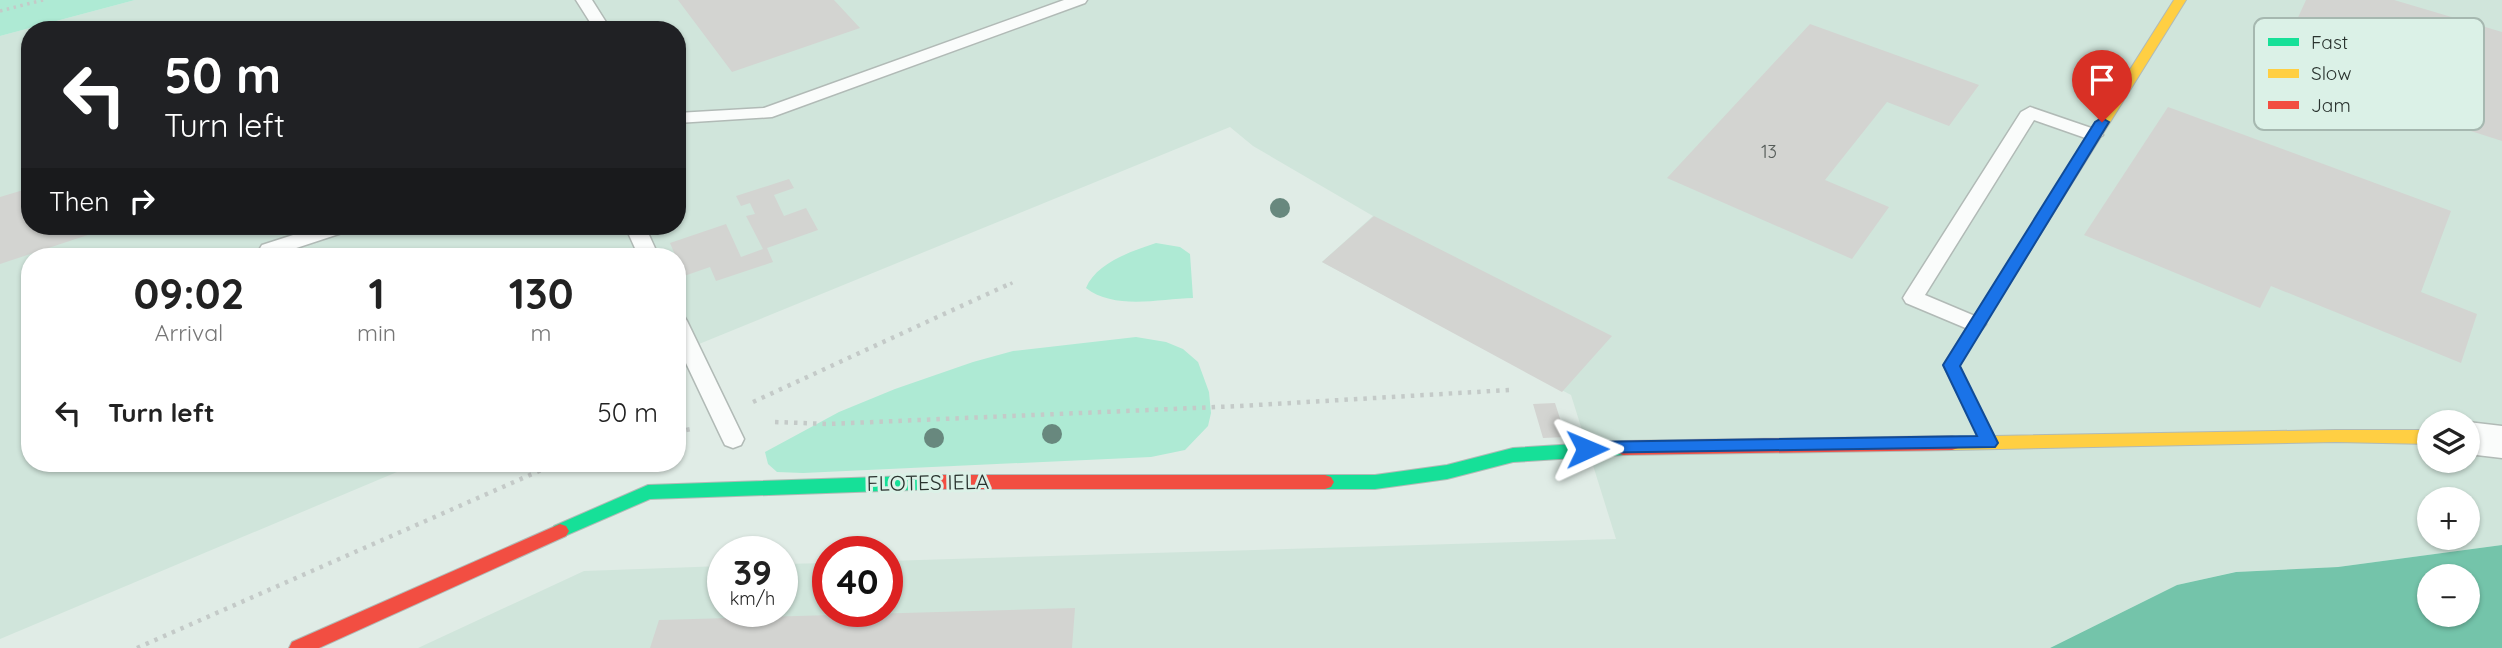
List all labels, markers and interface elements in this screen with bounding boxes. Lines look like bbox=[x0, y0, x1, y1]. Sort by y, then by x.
legend bbox=[2254, 18, 2484, 130]
text: Fast bbox=[2311, 30, 2348, 54]
text: 50 m bbox=[164, 44, 281, 105]
icon: left bbox=[49, 49, 140, 140]
pin bbox=[2072, 50, 2132, 122]
icon: arrive bbox=[2083, 61, 2121, 99]
text: Slow bbox=[2311, 61, 2352, 85]
text: Jam bbox=[2311, 93, 2351, 117]
text: Turn left bbox=[164, 105, 285, 145]
house number: 13 bbox=[1761, 140, 1777, 163]
icon: right bbox=[123, 182, 161, 220]
text: Then bbox=[49, 185, 109, 218]
text: 09:02 bbox=[134, 267, 244, 320]
text: 1 bbox=[368, 267, 385, 320]
text: 130 bbox=[509, 267, 573, 320]
text: Arrival bbox=[155, 318, 223, 347]
text: min bbox=[357, 318, 396, 347]
text: m bbox=[531, 318, 552, 347]
icon: left bbox=[49, 394, 87, 432]
text: Turn left bbox=[108, 396, 215, 429]
text: 50 m bbox=[598, 396, 658, 429]
map controls bbox=[2417, 410, 2480, 627]
button: layers bbox=[2417, 410, 2480, 473]
position arrow bbox=[1550, 412, 1624, 486]
street label: FLOTES IELA bbox=[866, 468, 990, 496]
button: + bbox=[2417, 487, 2480, 550]
speed limit sign: 40 bbox=[812, 536, 903, 627]
text: 39 bbox=[733, 550, 772, 594]
button: − bbox=[2417, 564, 2480, 627]
text: km/h bbox=[730, 587, 775, 610]

